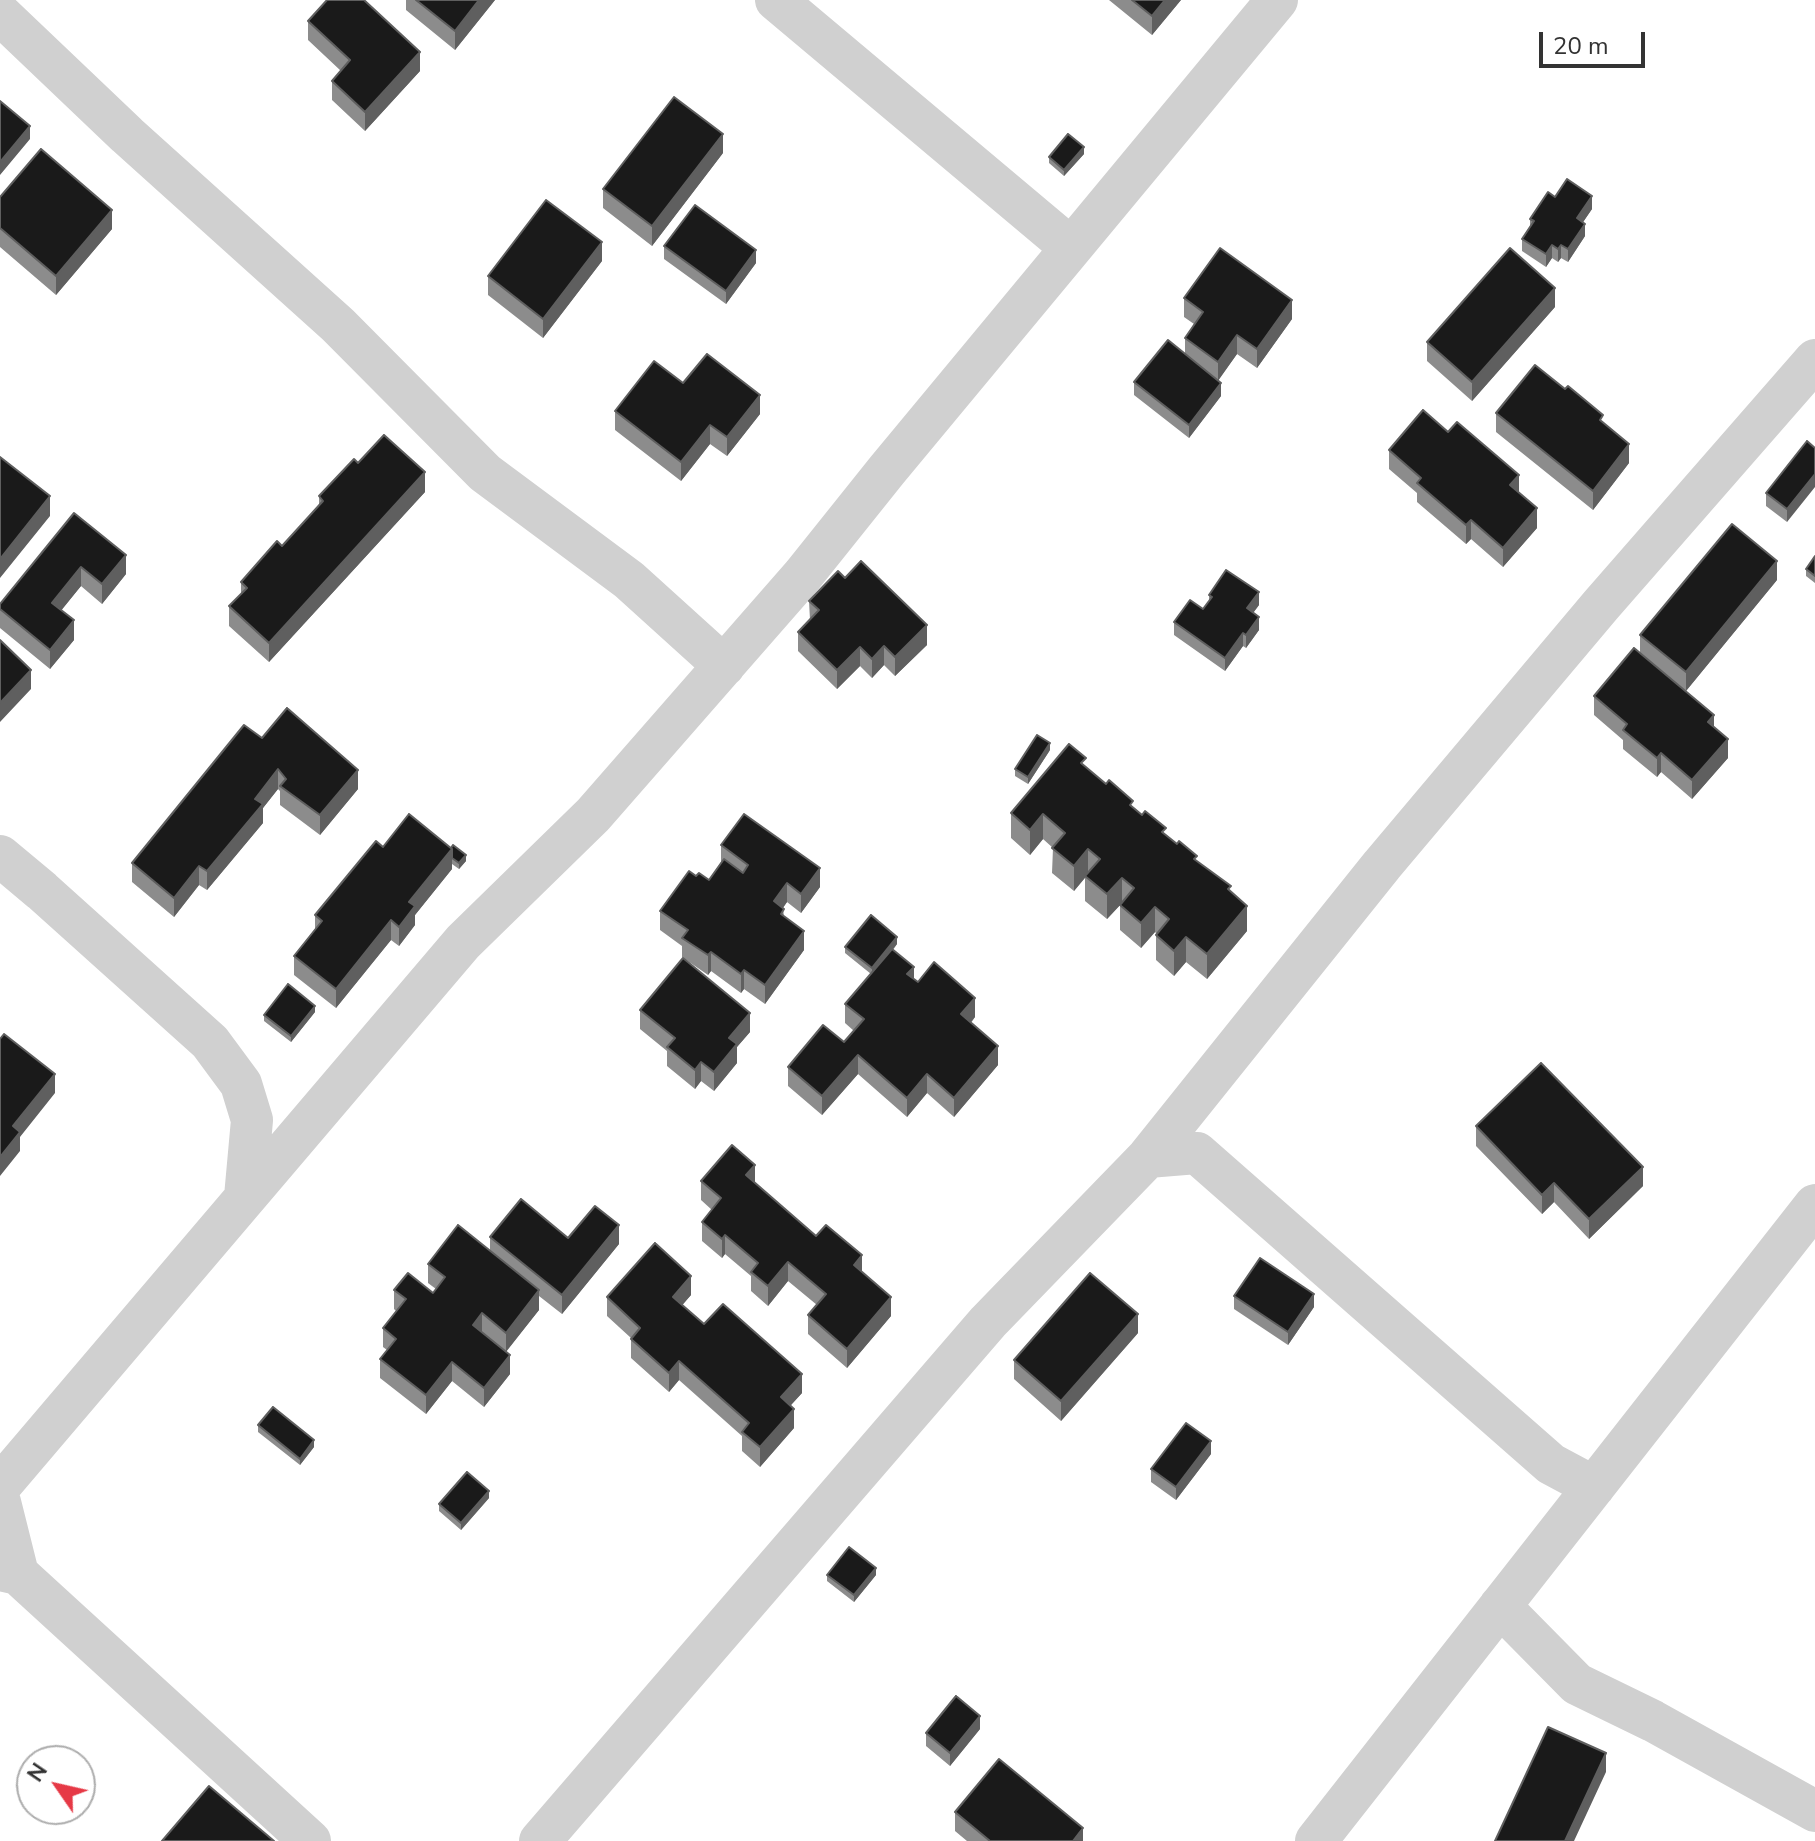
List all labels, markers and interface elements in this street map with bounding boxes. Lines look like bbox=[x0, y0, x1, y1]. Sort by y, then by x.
scale bar bbox=[1543, 16, 1649, 66]
text: 20 m bbox=[1553, 30, 1609, 62]
north arrow bbox=[16, 1745, 96, 1825]
text: N bbox=[21, 1757, 55, 1788]

